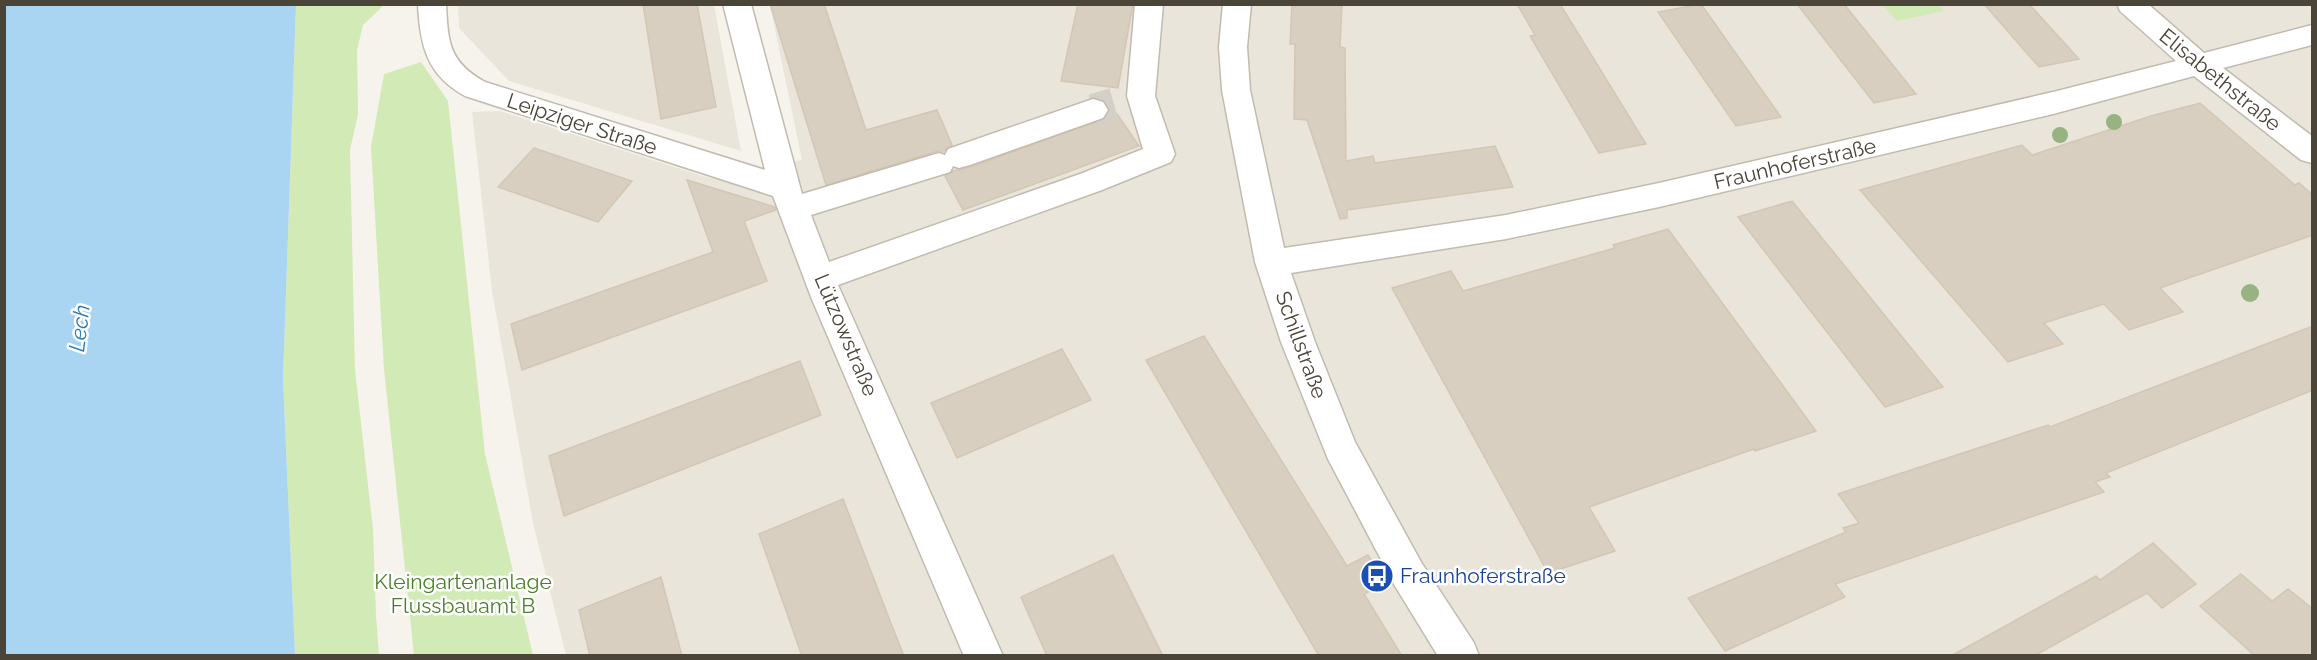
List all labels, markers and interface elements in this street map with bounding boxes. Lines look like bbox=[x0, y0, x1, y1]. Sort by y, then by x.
street label: Elisabethstraße bbox=[2155, 23, 2286, 136]
street label: Leipziger Straße bbox=[504, 87, 660, 160]
street label: Fraunhoferstraße bbox=[1711, 133, 1878, 194]
street label: Lützowstraße bbox=[809, 270, 883, 400]
street label: Schillstraße bbox=[1271, 288, 1332, 402]
water label: Lech bbox=[63, 303, 95, 353]
bus stop icon: Fraunhoferstraße bbox=[1359, 558, 1395, 594]
place label: Fraunhoferstraße bbox=[1400, 563, 1566, 588]
park label: Kleingartenanlage Flussbauamt B bbox=[374, 569, 552, 618]

